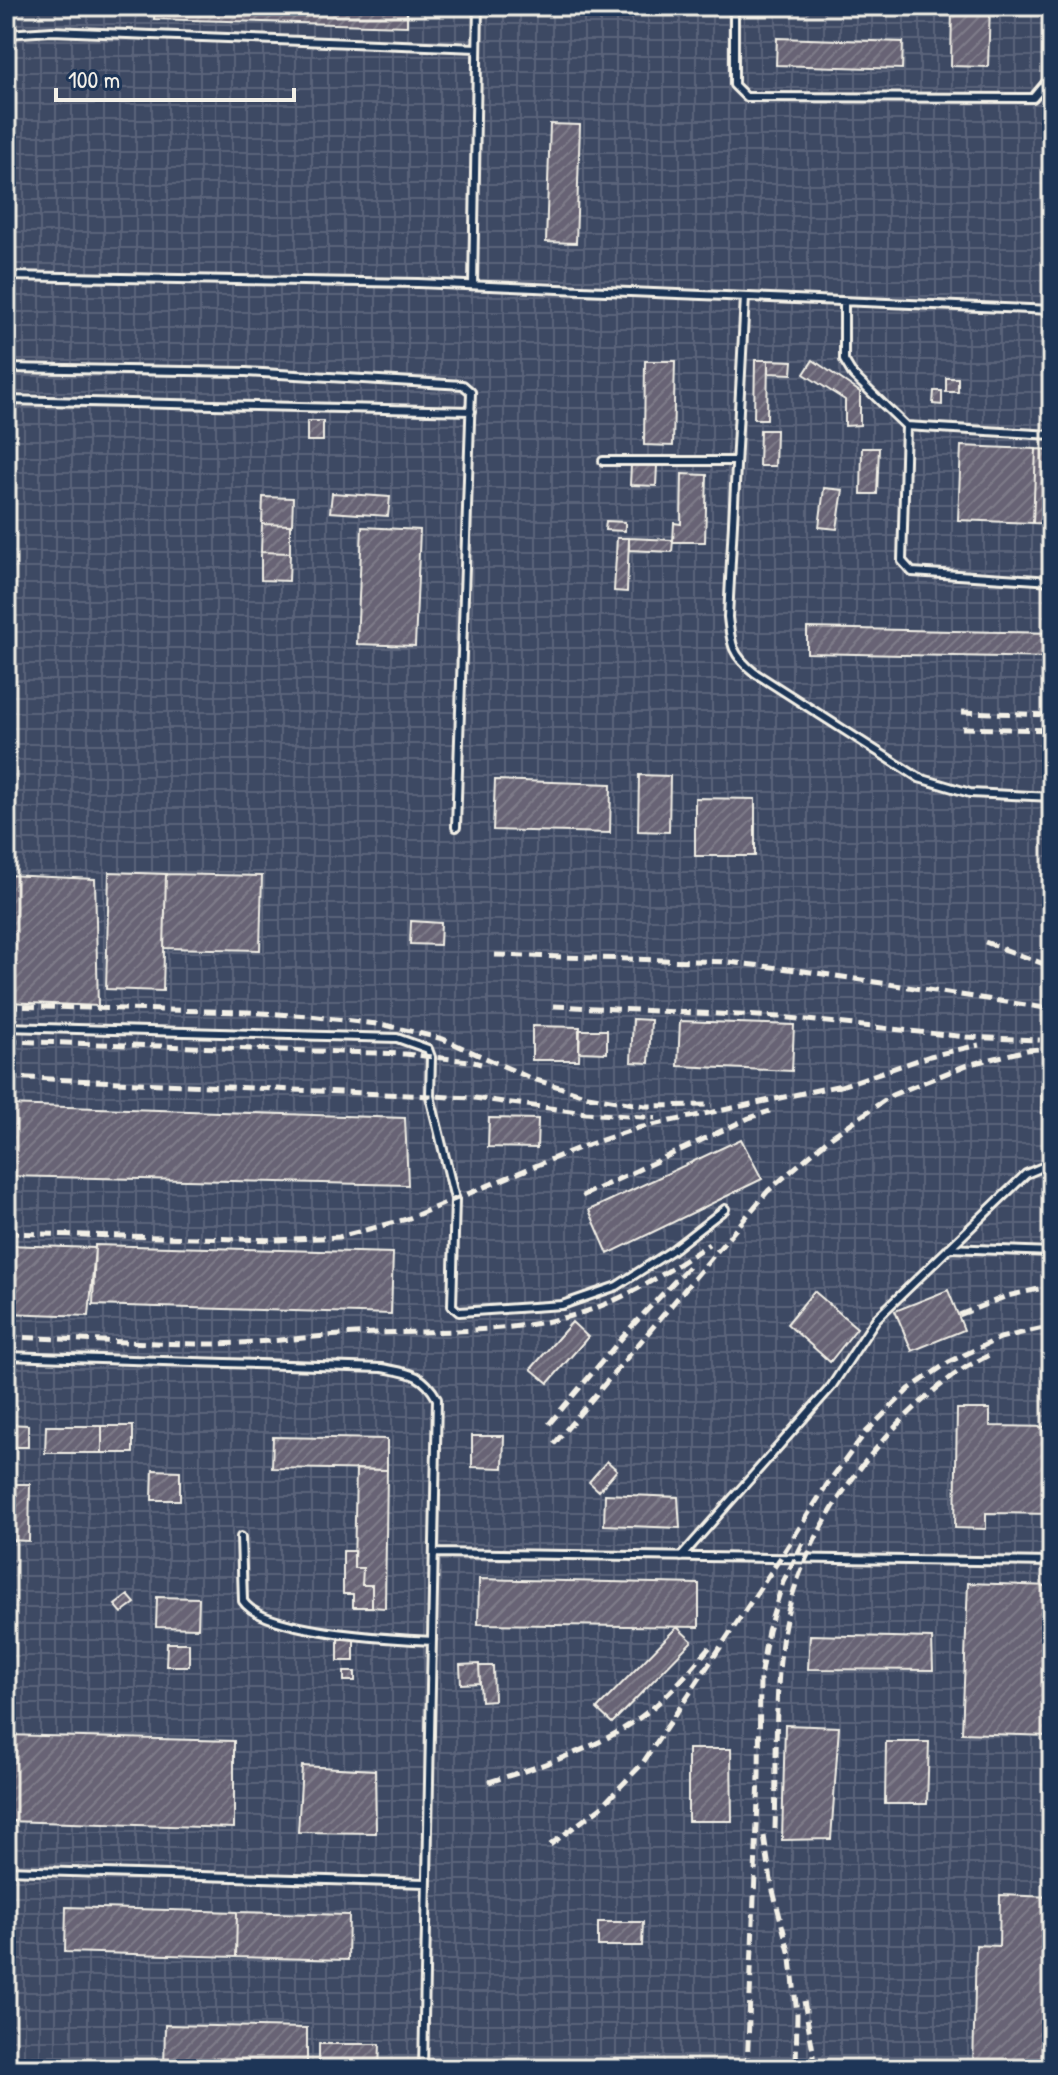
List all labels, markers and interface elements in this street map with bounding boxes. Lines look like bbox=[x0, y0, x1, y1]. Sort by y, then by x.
scale bar bbox=[56, 52, 294, 102]
text: 100 m bbox=[68, 63, 120, 95]

